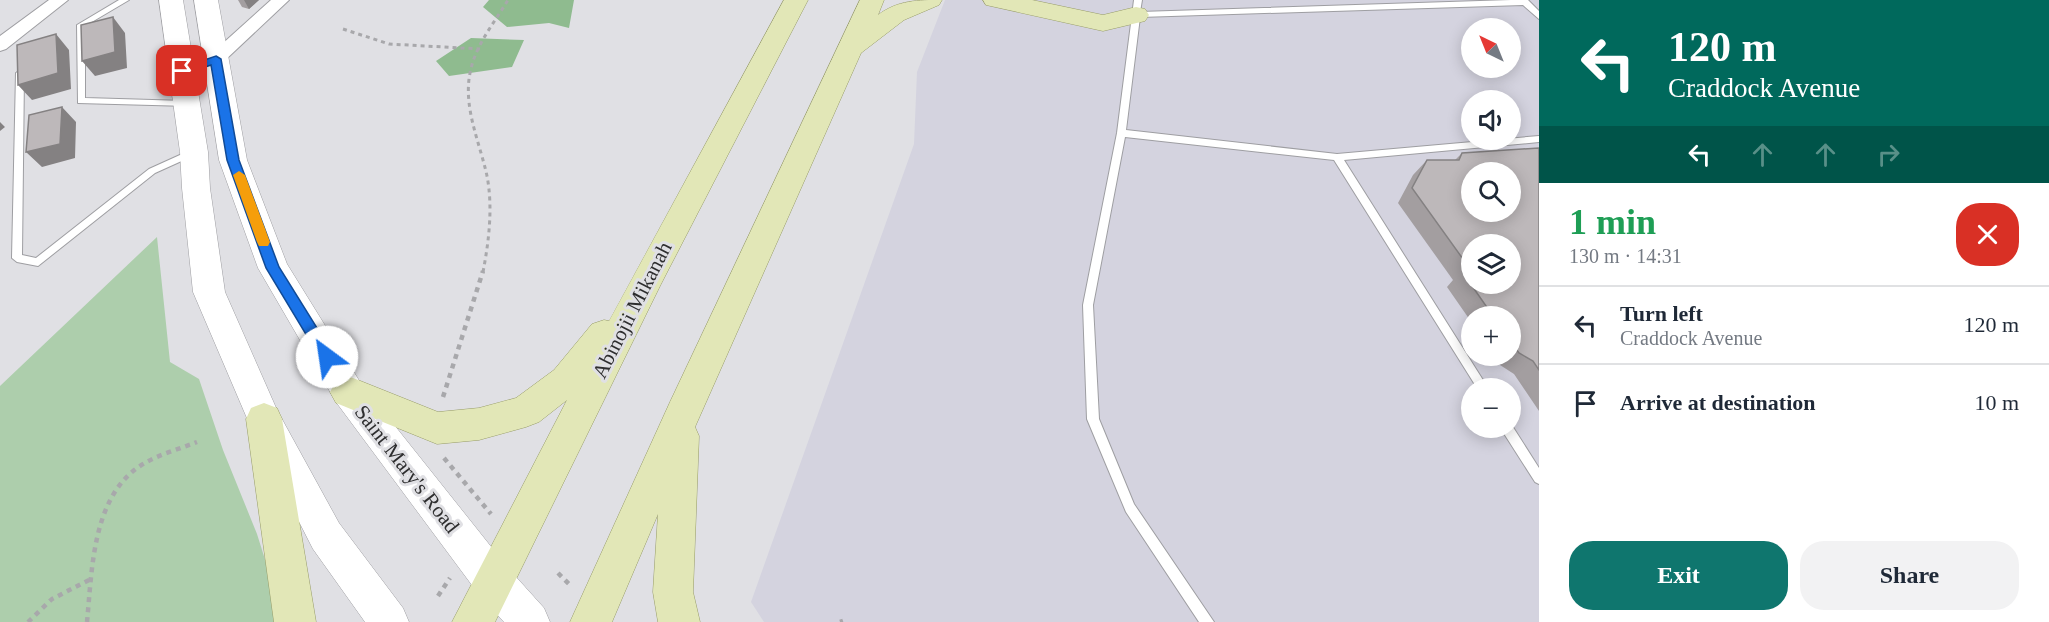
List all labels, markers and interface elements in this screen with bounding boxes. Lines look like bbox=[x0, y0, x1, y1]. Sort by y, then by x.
north arrow bbox=[1461, 18, 1521, 78]
map controls bbox=[1461, 18, 1521, 438]
icon: left bbox=[1569, 24, 1647, 102]
text: 120 m bbox=[1668, 24, 1777, 70]
pin bbox=[156, 45, 207, 96]
icon: arrive bbox=[165, 54, 198, 87]
text: Craddock Avenue bbox=[1668, 73, 1860, 103]
button: sound bbox=[1461, 90, 1521, 150]
icon: left bbox=[1683, 138, 1716, 171]
icon: ahead bbox=[1746, 138, 1779, 171]
icon: ahead bbox=[1809, 138, 1842, 171]
icon: right bbox=[1872, 138, 1905, 171]
button: search bbox=[1461, 162, 1521, 222]
text: 1 min bbox=[1569, 202, 1656, 242]
button: close bbox=[1956, 203, 2019, 266]
button: layers bbox=[1461, 234, 1521, 294]
street label: Abinojii Mikanah bbox=[587, 237, 677, 382]
text: 130 m · 14:31 bbox=[1569, 245, 1682, 267]
text: Turn left bbox=[1620, 301, 1703, 326]
button: + bbox=[1461, 306, 1521, 366]
icon: left bbox=[1569, 309, 1602, 342]
text: 120 m bbox=[1963, 312, 2019, 337]
position arrow bbox=[295, 325, 359, 389]
text: Craddock Avenue bbox=[1620, 327, 1762, 349]
button: − bbox=[1461, 378, 1521, 438]
icon: arrive bbox=[1569, 387, 1602, 420]
text: Arrive at destination bbox=[1620, 390, 1816, 415]
text: 10 m bbox=[1974, 390, 2019, 415]
street label: Saint Mary's Road bbox=[350, 400, 465, 538]
button: Exit bbox=[1569, 541, 1788, 610]
button: Share bbox=[1800, 541, 2019, 610]

